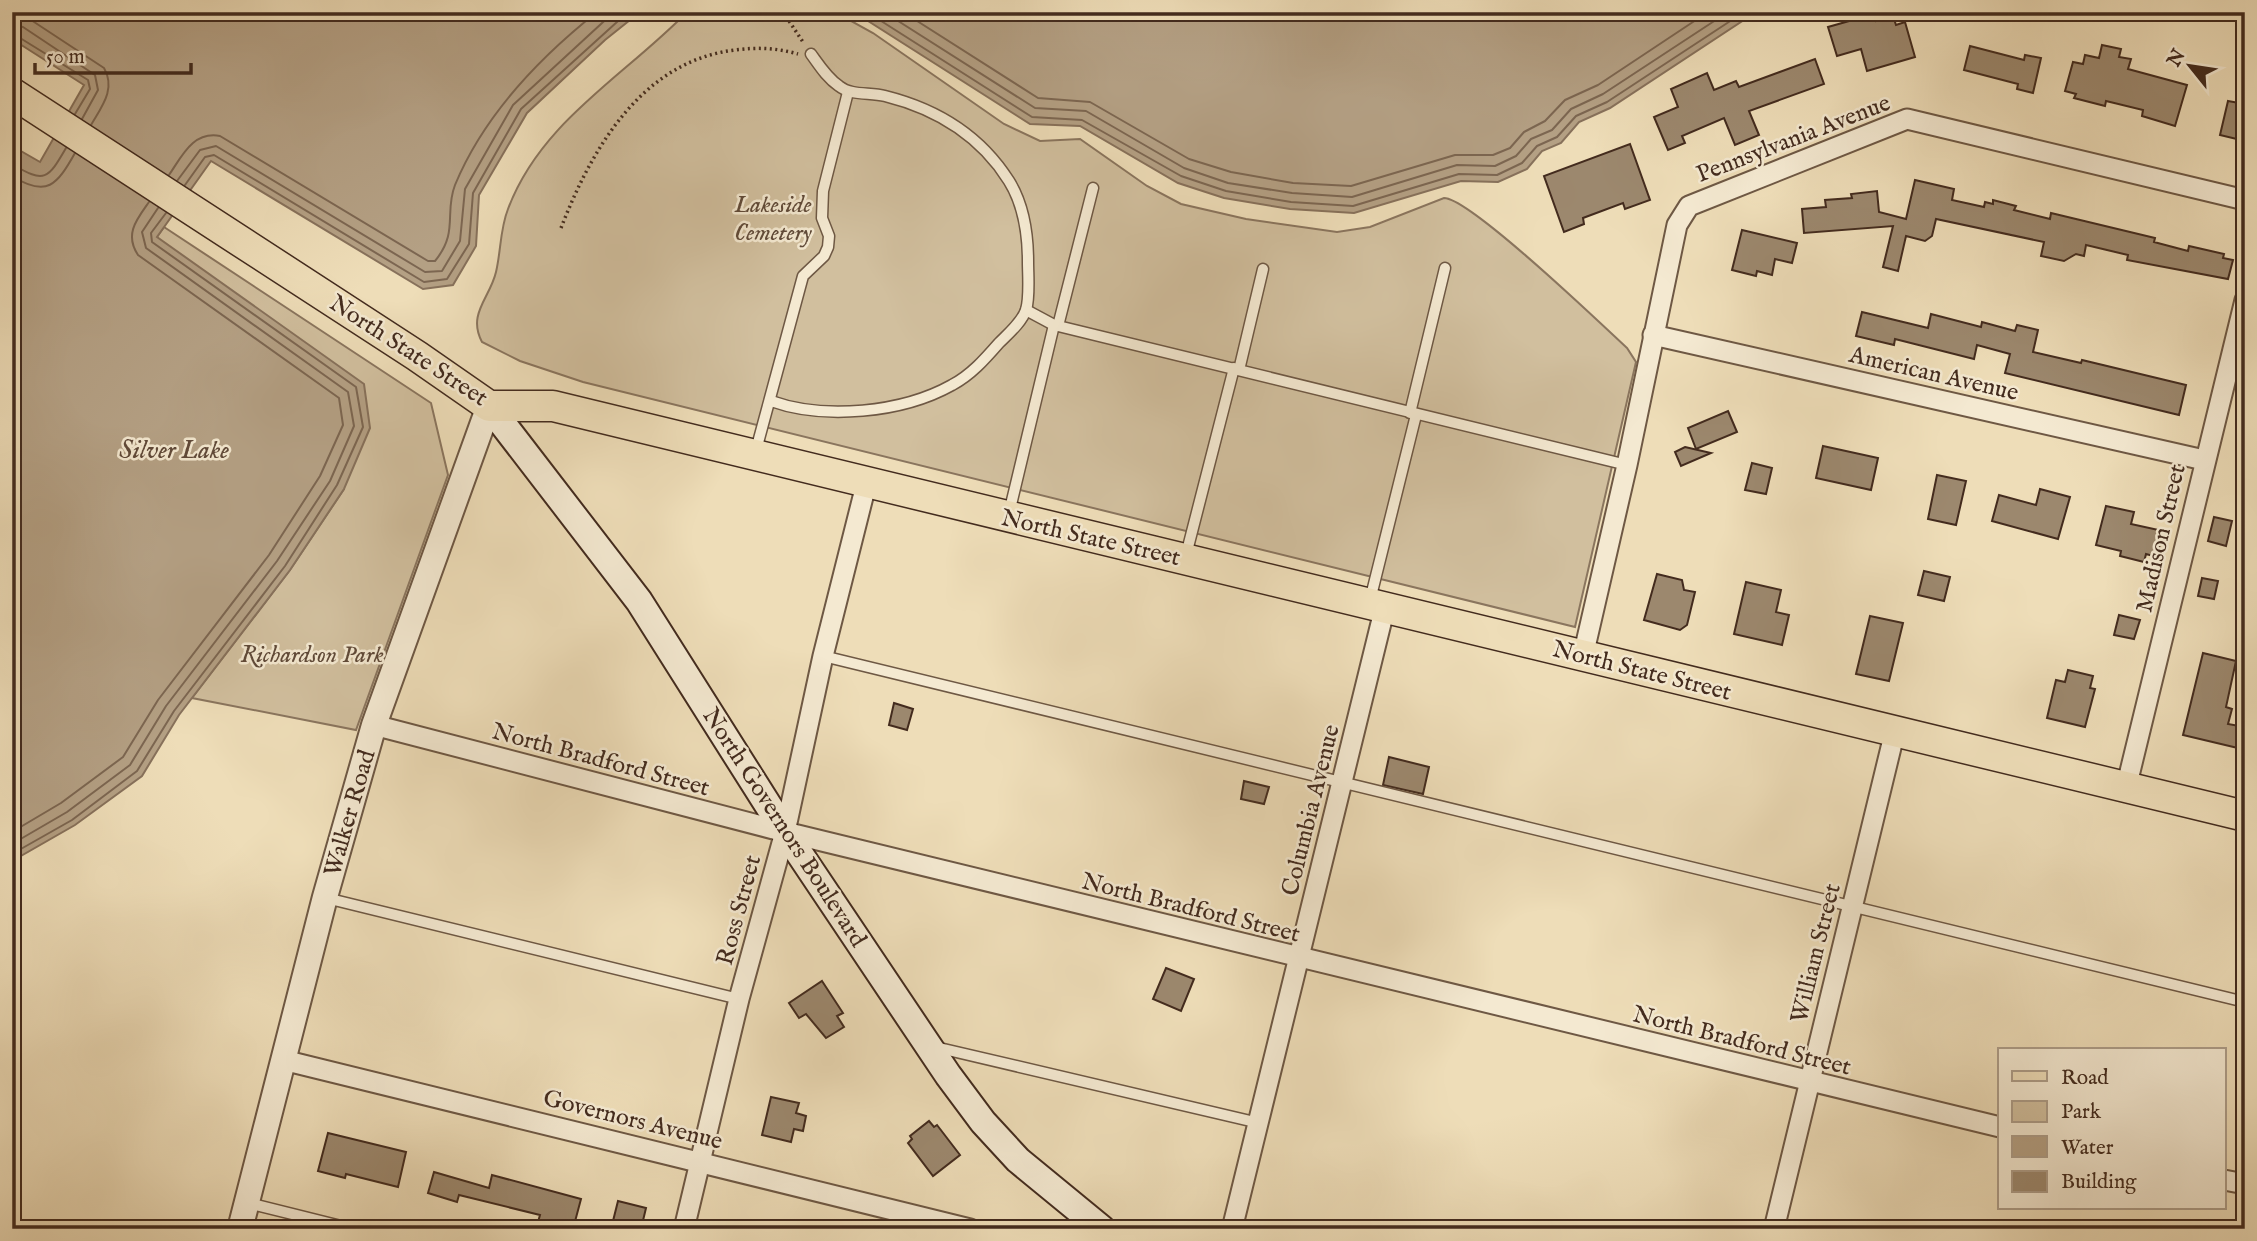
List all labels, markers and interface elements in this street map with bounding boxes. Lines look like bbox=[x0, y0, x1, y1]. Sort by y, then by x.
scale bar bbox=[35, 32, 191, 76]
north arrow bbox=[2156, 32, 2226, 102]
text: 50 m bbox=[46, 44, 85, 71]
text: N bbox=[2162, 45, 2192, 72]
street label: Pennsylvania Avenue bbox=[1692, 88, 1895, 191]
park label: Lakeside Cemetery bbox=[733, 190, 813, 249]
street label: North State Street bbox=[323, 288, 493, 414]
street label: American Avenue bbox=[1845, 340, 2021, 409]
water label: Silver Lake bbox=[119, 434, 229, 467]
street label: Madison Street bbox=[2129, 461, 2194, 615]
street label: North State Street bbox=[998, 503, 1183, 574]
street label: North State Street bbox=[1549, 634, 1734, 709]
park label: Richardson Park bbox=[240, 640, 384, 671]
street label: North Governors Boulevard bbox=[695, 702, 873, 954]
street label: North Bradford Street bbox=[489, 717, 713, 804]
street label: Columbia Avenue bbox=[1275, 721, 1348, 899]
street label: Walker Road bbox=[318, 746, 383, 880]
street label: Ross Street bbox=[710, 852, 769, 969]
street label: North Bradford Street bbox=[1078, 866, 1303, 951]
street label: William Street bbox=[1784, 880, 1849, 1026]
street label: North Bradford Street bbox=[1629, 999, 1854, 1084]
legend bbox=[1998, 1048, 2226, 1210]
text: Road bbox=[2061, 1065, 2109, 1092]
street label: Governors Avenue bbox=[540, 1083, 725, 1158]
text: Park bbox=[2061, 1099, 2102, 1126]
text: Water bbox=[2061, 1135, 2114, 1162]
text: Building bbox=[2061, 1169, 2137, 1196]

